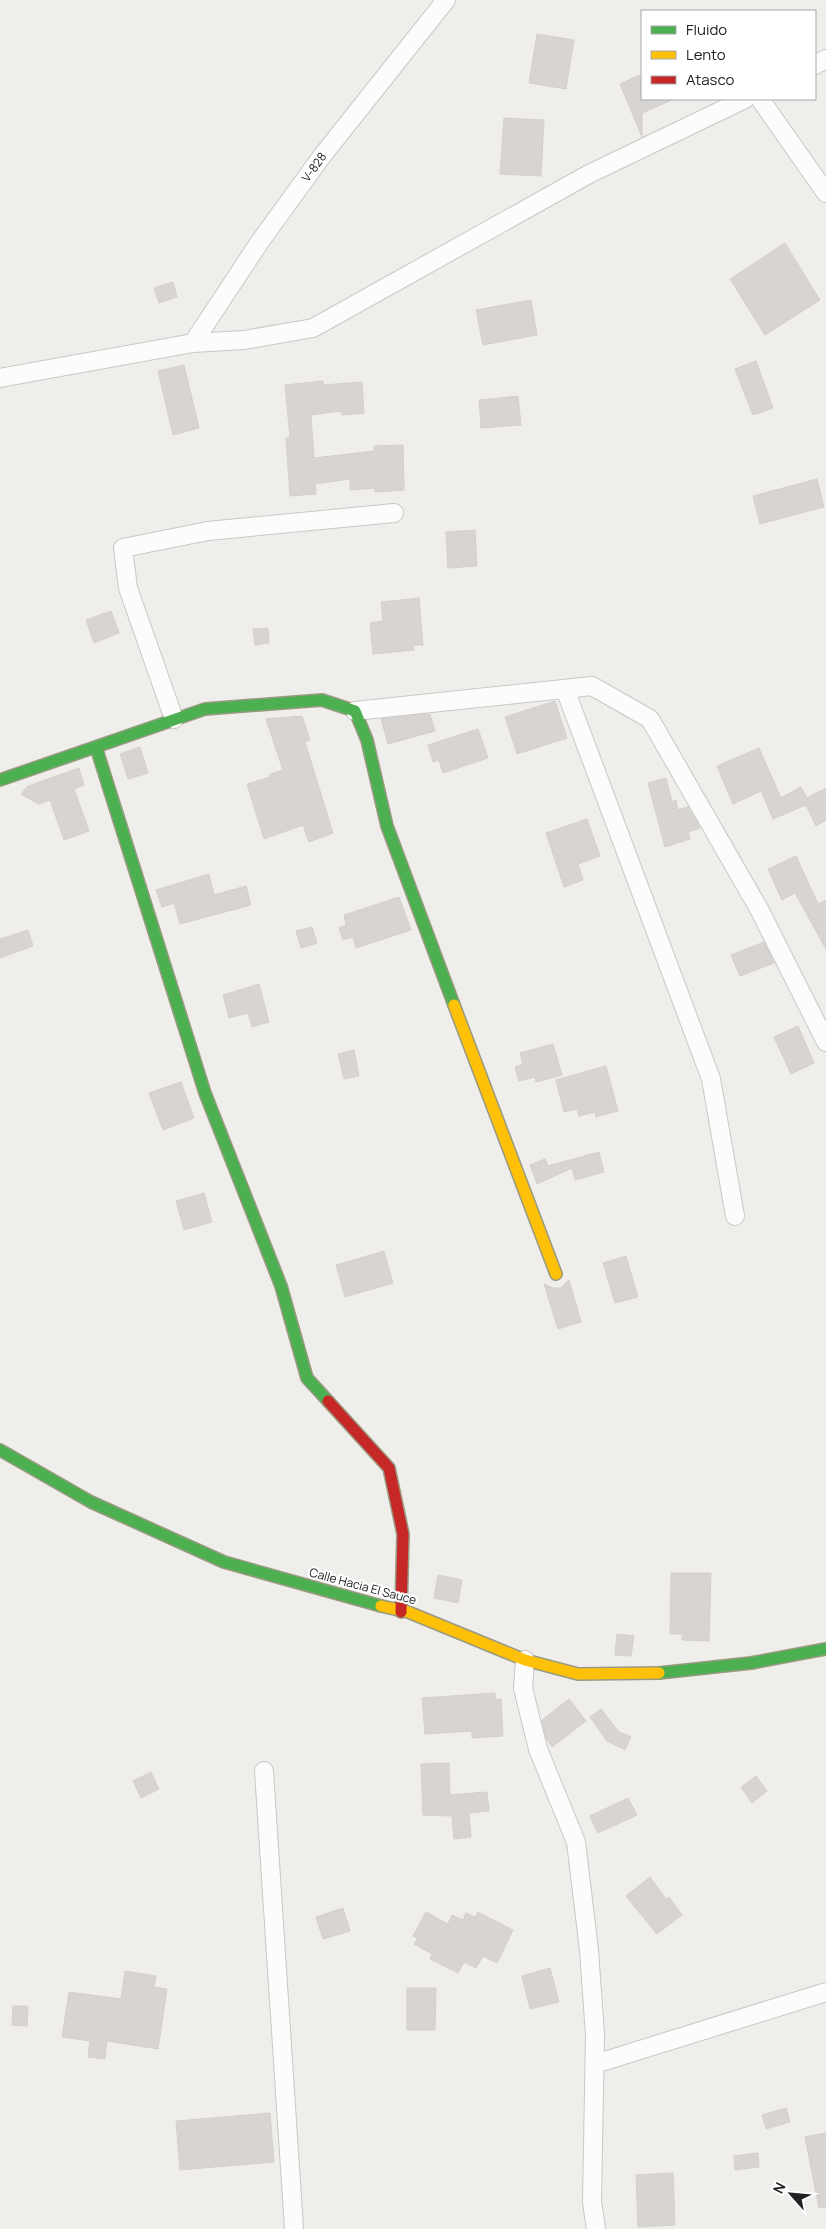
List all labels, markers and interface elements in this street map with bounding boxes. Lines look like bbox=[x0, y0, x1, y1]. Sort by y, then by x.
legend bbox=[641, 10, 816, 100]
text: Fluido bbox=[686, 19, 727, 40]
text: Lento bbox=[686, 44, 726, 65]
text: Atasco bbox=[686, 69, 734, 90]
street label: V-828 bbox=[298, 149, 330, 185]
street label: Calle Hacia El Sauce bbox=[308, 1564, 418, 1608]
north arrow bbox=[766, 2169, 816, 2219]
text: N bbox=[768, 2179, 790, 2197]

